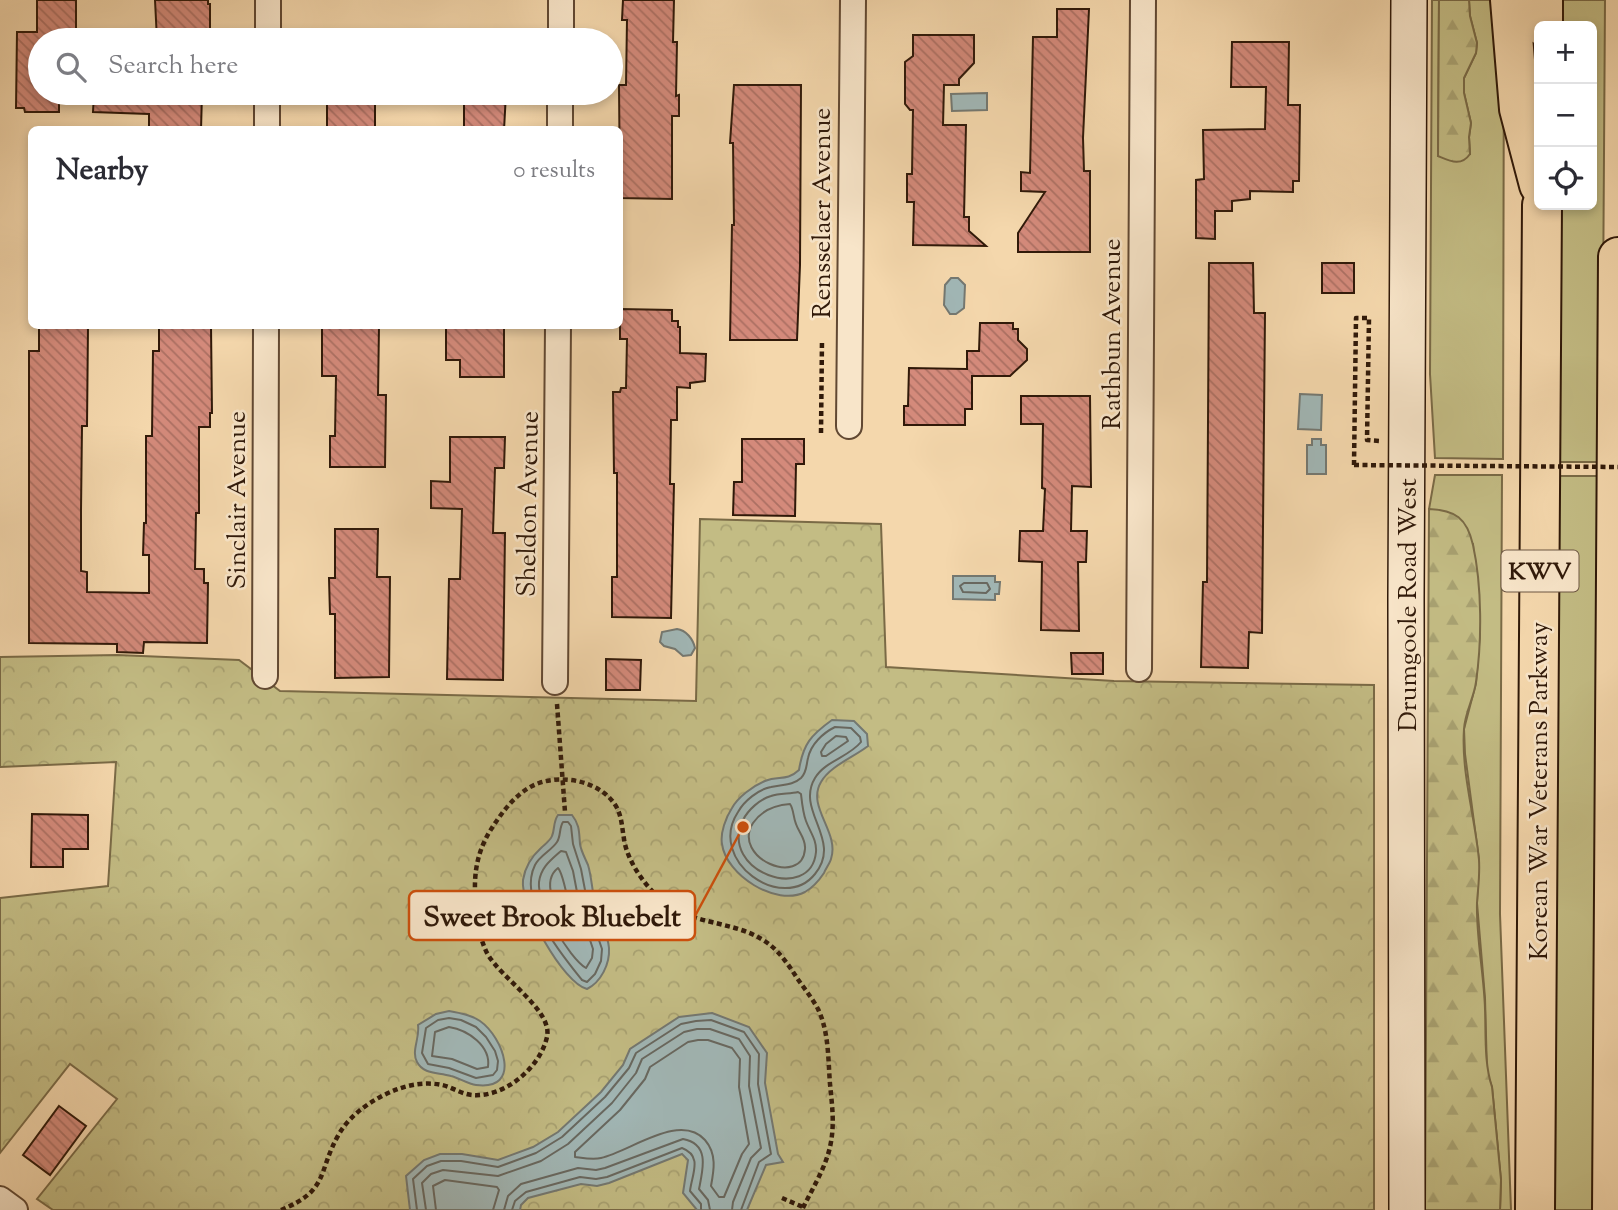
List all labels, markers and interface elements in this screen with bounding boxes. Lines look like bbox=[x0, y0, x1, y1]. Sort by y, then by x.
map controls bbox=[1534, 21, 1597, 210]
button: + bbox=[1534, 21, 1597, 84]
search box bbox=[28, 28, 623, 105]
icon: search bbox=[52, 48, 90, 86]
text: Search here bbox=[108, 48, 238, 85]
button: − bbox=[1534, 84, 1597, 147]
street label: Rensselaer Avenue bbox=[805, 108, 842, 318]
button: locate bbox=[1534, 147, 1597, 210]
text: Nearby bbox=[56, 150, 148, 193]
text: 0 results bbox=[513, 155, 595, 188]
street label: Rathbun Avenue bbox=[1095, 238, 1132, 430]
street label: Sinclair Avenue bbox=[220, 411, 257, 589]
street label: Sheldon Avenue bbox=[509, 411, 550, 597]
street label: Drumgoole Road West bbox=[1391, 478, 1428, 732]
road number: KWV bbox=[1502, 550, 1578, 592]
street label: Korean War Veterans Parkway bbox=[1522, 622, 1559, 960]
callout: Sweet Brook Bluebelt bbox=[409, 891, 695, 940]
text: Sweet Brook Bluebelt bbox=[423, 899, 681, 939]

